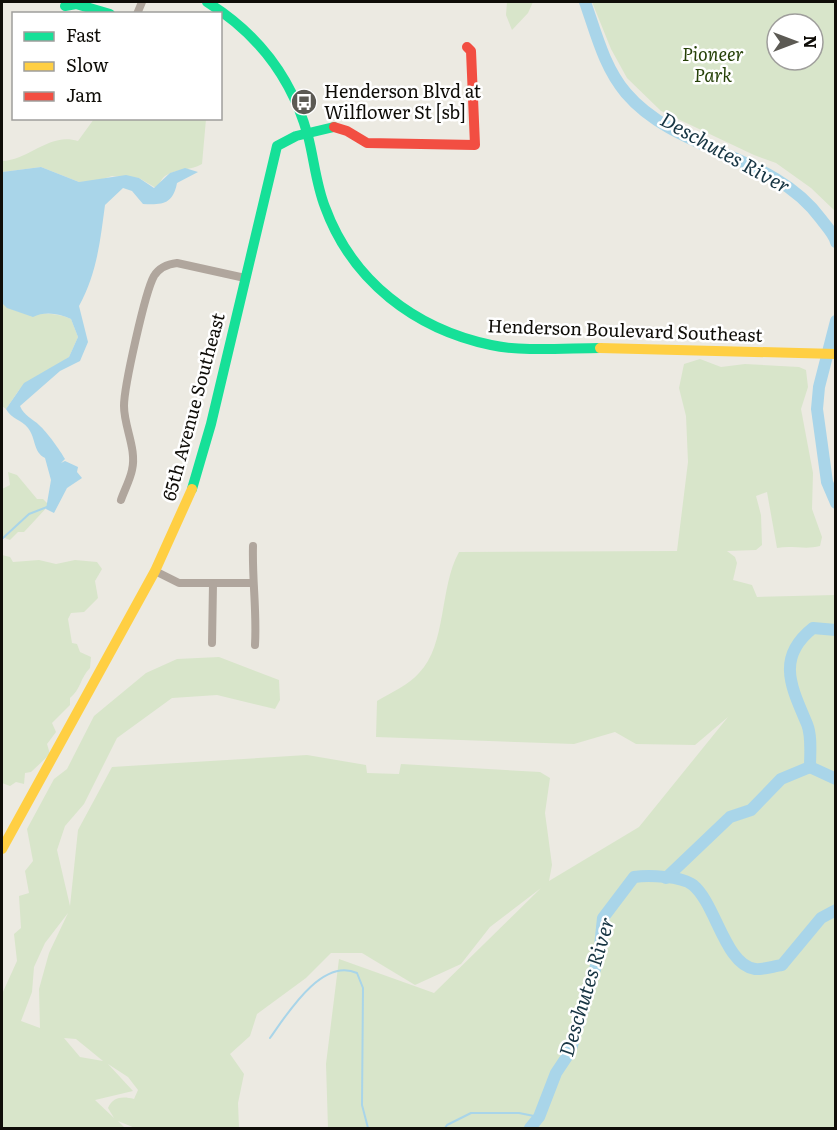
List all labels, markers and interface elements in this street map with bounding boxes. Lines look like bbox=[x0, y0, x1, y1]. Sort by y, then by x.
legend bbox=[12, 12, 222, 120]
north arrow bbox=[765, 12, 825, 72]
text: Fast bbox=[66, 21, 102, 48]
text: N bbox=[799, 35, 823, 49]
park label: Pioneer Park bbox=[682, 40, 744, 88]
text: Slow bbox=[66, 51, 109, 78]
place label: Henderson Blvd at Wilflower St [sb] bbox=[324, 77, 482, 125]
text: Jam bbox=[66, 81, 102, 108]
bus stop icon: Henderson Blvd at Wilflower St [sb] bbox=[289, 87, 319, 117]
water label: Deschutes River bbox=[656, 103, 796, 199]
street label: 65th Avenue Southeast bbox=[154, 309, 231, 504]
street label: Henderson Boulevard Southeast bbox=[487, 311, 764, 348]
water label: Deschutes River bbox=[550, 913, 621, 1060]

